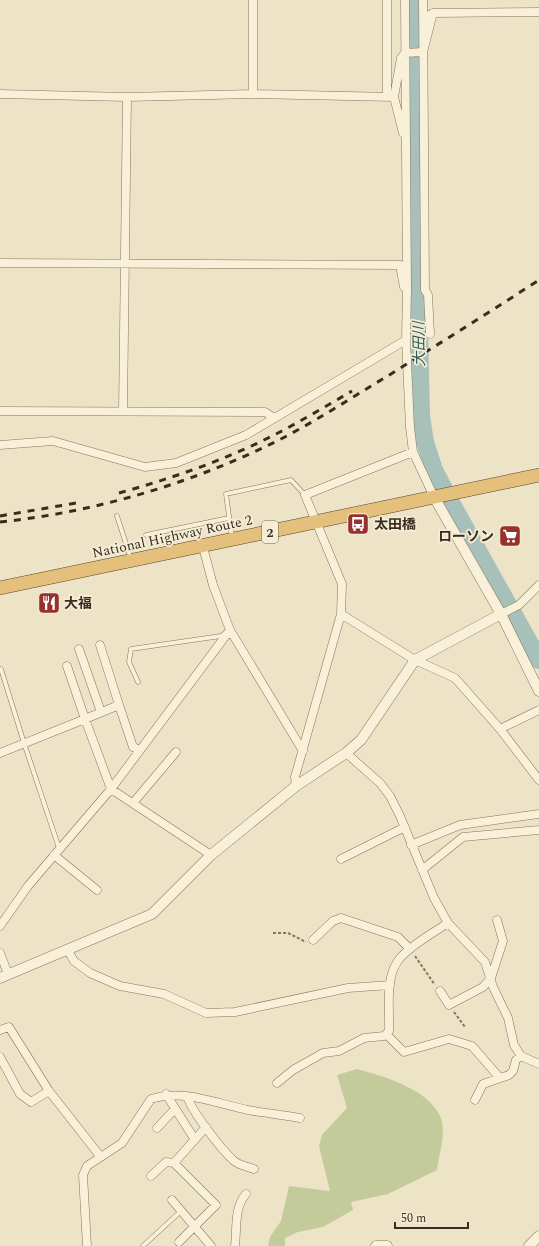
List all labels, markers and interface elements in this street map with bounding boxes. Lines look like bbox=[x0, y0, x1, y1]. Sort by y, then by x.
water label: 大田川 bbox=[408, 319, 431, 367]
street label: National Highway Route 2 bbox=[90, 509, 254, 564]
bus stop icon: 太田橋 bbox=[345, 511, 371, 537]
place label: 太田橋 bbox=[374, 514, 416, 535]
road number: 2 bbox=[262, 521, 278, 543]
supermarket icon: ローソン bbox=[497, 523, 523, 549]
place label: ローソン bbox=[438, 526, 494, 547]
restaurant icon: 大福 bbox=[36, 590, 62, 616]
place label: 大福 bbox=[64, 593, 92, 614]
scale bar bbox=[395, 1204, 468, 1230]
text: 50 m bbox=[401, 1209, 426, 1228]

